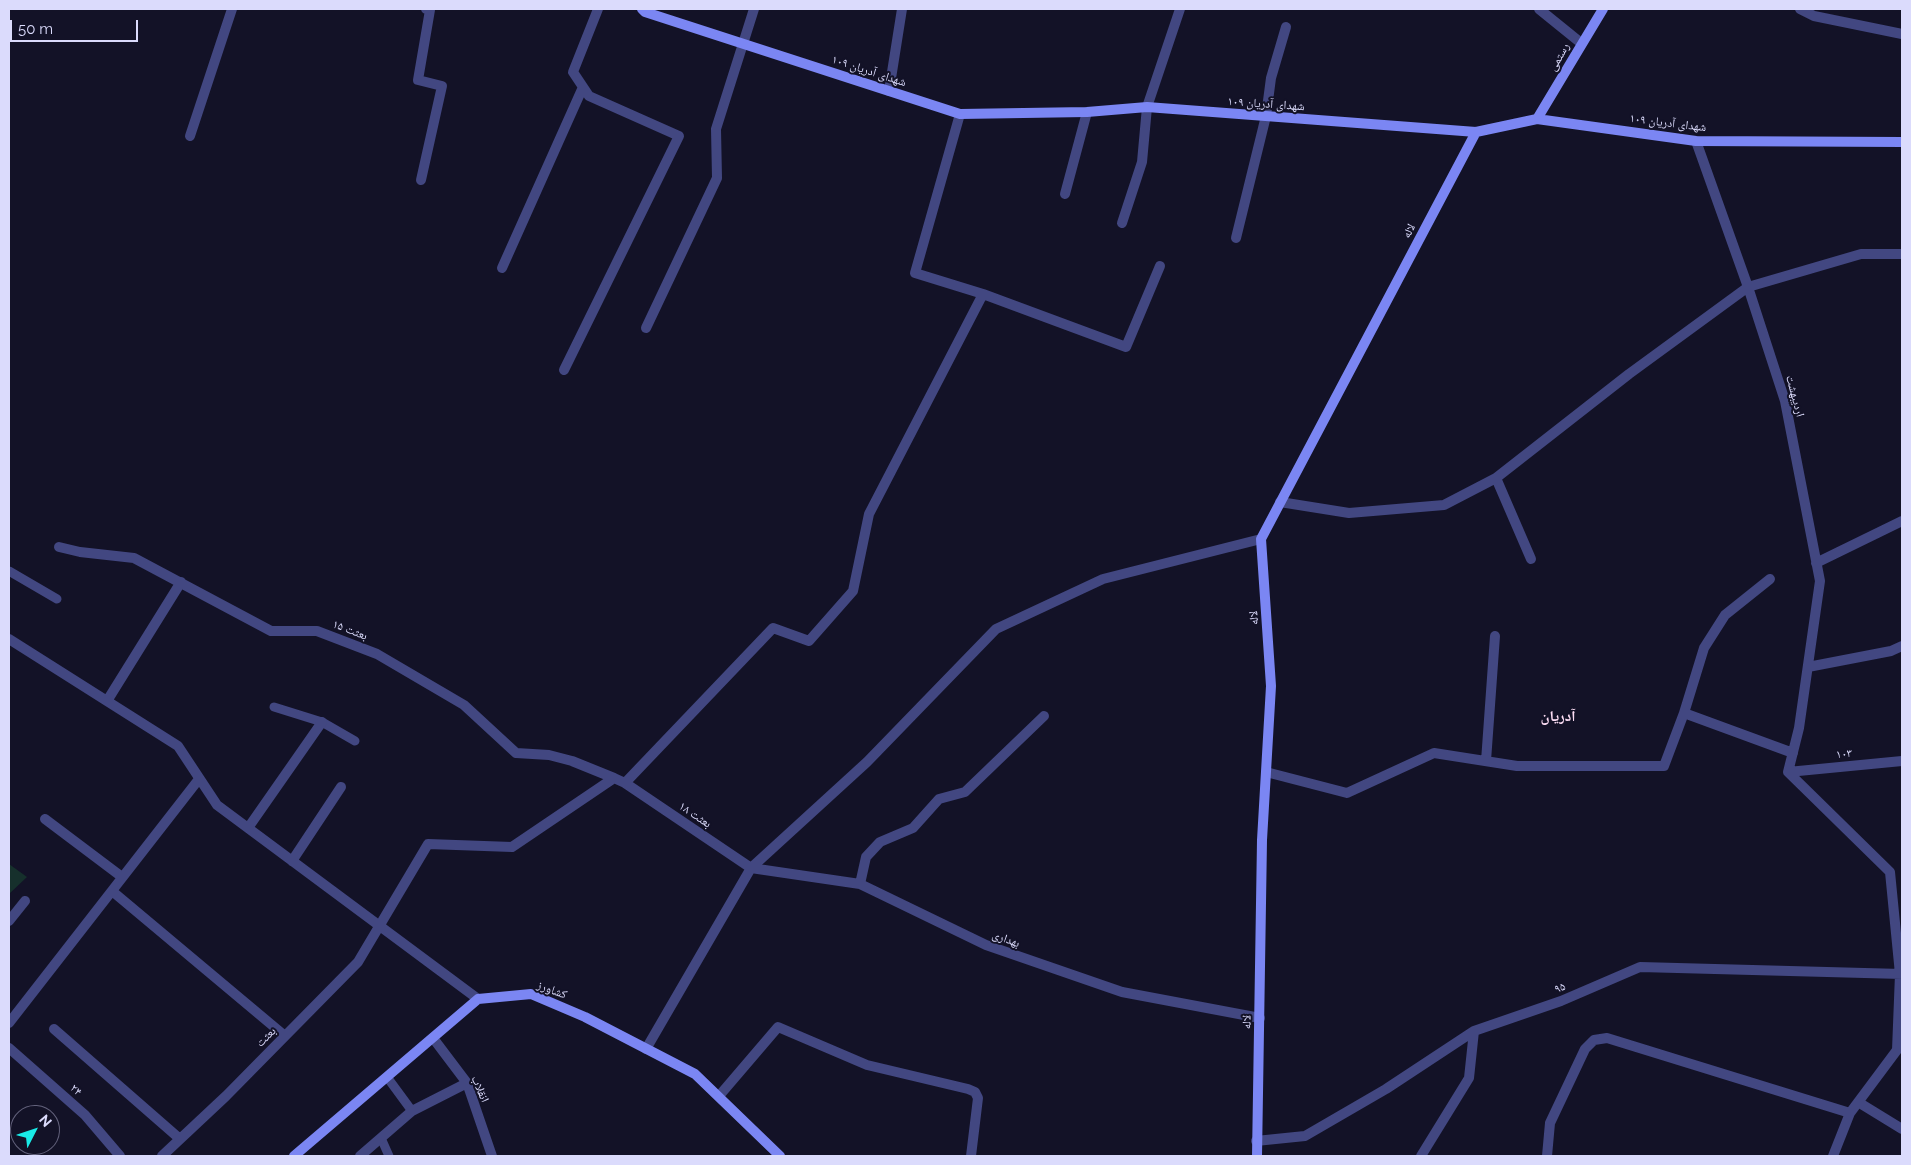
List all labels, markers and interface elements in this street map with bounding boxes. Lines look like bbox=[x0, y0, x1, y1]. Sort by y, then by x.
scale bar bbox=[12, 10, 140, 42]
text: 50 m bbox=[18, 20, 53, 38]
street label: رستمی bbox=[1545, 40, 1573, 74]
street label: شهدای آدریان ۱۰۹ bbox=[830, 52, 908, 90]
street label: شهدای آدریان ۱۰۹ bbox=[1227, 94, 1305, 114]
street label: شهدای آدریان ۱۰۹ bbox=[1629, 111, 1707, 135]
street label: لاله bbox=[1399, 221, 1419, 241]
street label: اردیبهشت bbox=[1783, 374, 1807, 418]
street label: لاله bbox=[1246, 610, 1262, 626]
street label: بعثت ۱۵ bbox=[331, 617, 369, 643]
district label: آدریان bbox=[1541, 707, 1575, 725]
street label: ۱۰۳ bbox=[1835, 746, 1853, 762]
street label: بعثت ۱۸ bbox=[676, 799, 714, 831]
street label: بهداری bbox=[990, 927, 1022, 951]
street label: کشاورز bbox=[535, 978, 569, 1002]
street label: ۹۵ bbox=[1552, 979, 1568, 997]
street label: لاله bbox=[1240, 1015, 1254, 1029]
street label: بعثت bbox=[253, 1024, 279, 1050]
street label: انقلاب bbox=[468, 1074, 492, 1104]
street label: ۲۴ bbox=[67, 1081, 85, 1099]
north arrow bbox=[10, 1105, 60, 1155]
text: N bbox=[36, 1112, 55, 1130]

